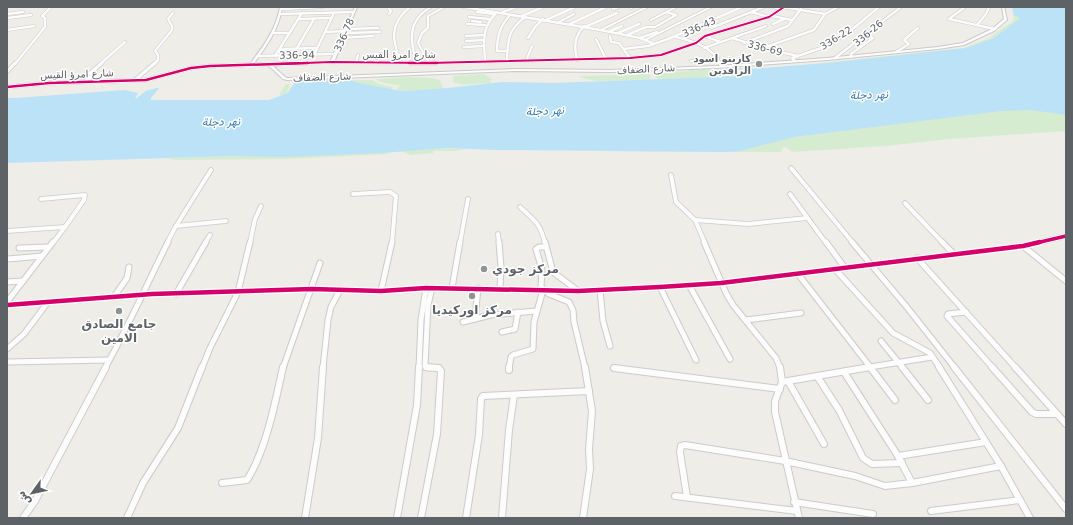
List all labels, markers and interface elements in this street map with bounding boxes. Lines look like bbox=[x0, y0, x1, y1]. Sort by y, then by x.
street label: 336-43 bbox=[681, 15, 717, 39]
street label: 336-78 bbox=[332, 17, 356, 53]
street label: 336-26 bbox=[851, 17, 885, 49]
street label: 336-22 bbox=[818, 24, 854, 52]
street label: 336-69 bbox=[746, 38, 784, 58]
street label: 336-94 bbox=[279, 49, 315, 61]
street label: شارع امرؤ القيس bbox=[362, 49, 436, 61]
place label: كازينو اسود الرافدين bbox=[693, 53, 751, 77]
marker: كازينو اسود الرافدين bbox=[754, 59, 764, 69]
street label: شارع الضفاف bbox=[617, 62, 675, 77]
street label: شارع امرؤ القيس bbox=[40, 67, 114, 82]
street label: شارع الضفاف bbox=[293, 70, 351, 85]
water label: نهر دجلة bbox=[850, 88, 889, 102]
water label: نهر دجلة bbox=[526, 103, 565, 118]
water label: نهر دجلة bbox=[202, 115, 241, 129]
place label: مركز جودي bbox=[492, 262, 559, 277]
marker: مركز جودي bbox=[479, 264, 489, 274]
marker: مركز اوركيديا bbox=[467, 291, 477, 301]
place label: مركز اوركيديا bbox=[432, 303, 512, 318]
marker: جامع الصادق الامين bbox=[114, 306, 124, 316]
place label: جامع الصادق الامين bbox=[82, 317, 156, 345]
north arrow bbox=[12, 473, 52, 513]
text: ش bbox=[14, 488, 34, 508]

